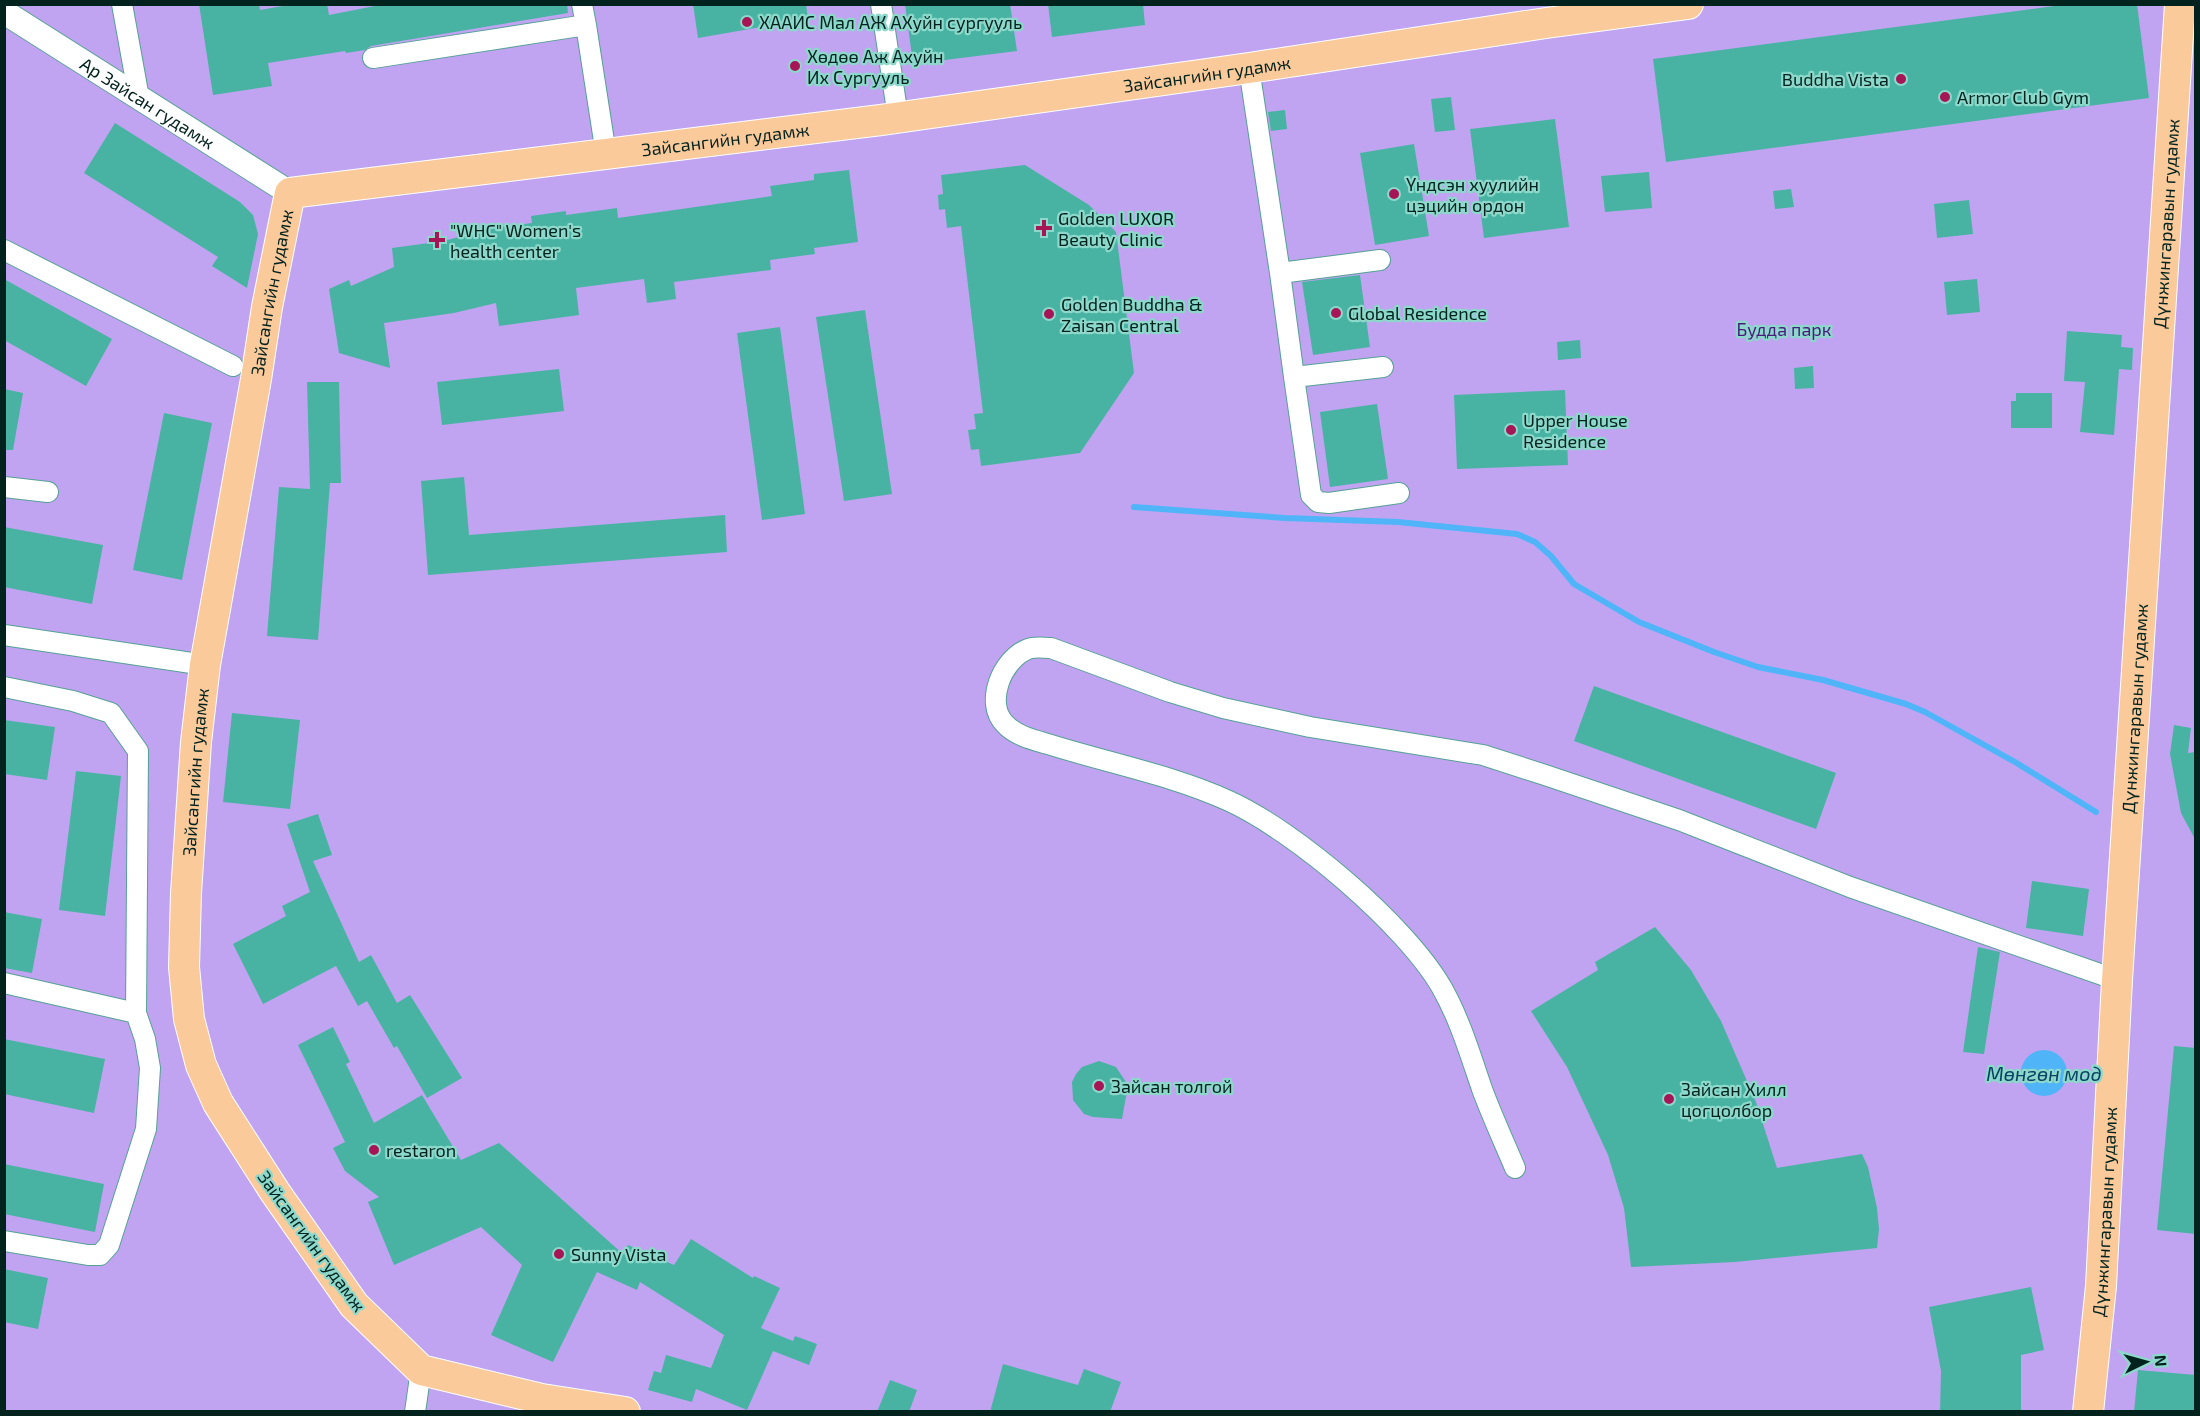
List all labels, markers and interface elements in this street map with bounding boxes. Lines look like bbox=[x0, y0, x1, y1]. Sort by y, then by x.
place label: ХААИС Мал АЖ АХуйн сургууль bbox=[759, 11, 1022, 33]
marker: ХААИС Мал АЖ АХуйн сургууль bbox=[740, 15, 754, 29]
place label: Хөдөө Аж Ахуйн Их Сургууль bbox=[807, 45, 944, 88]
street label: Зайсангийн гудамж bbox=[1122, 51, 1292, 97]
street label: Ар Зайсан гудамж bbox=[76, 52, 219, 154]
marker: Хөдөө Аж Ахуйн Их Сургууль bbox=[788, 59, 802, 73]
place label: Buddha Vista bbox=[1782, 68, 1889, 90]
marker: Buddha Vista bbox=[1894, 72, 1908, 86]
place label: Armor Club Gym bbox=[1957, 86, 2089, 108]
marker: Armor Club Gym bbox=[1938, 90, 1952, 104]
street label: Зайсангийн гудамж bbox=[640, 118, 811, 160]
street label: Дүнжингаравын гудамж bbox=[2148, 118, 2184, 329]
place label: Үндсэн хуулийн цэцийн ордон bbox=[1406, 173, 1539, 216]
marker: Үндсэн хуулийн цэцийн ордон bbox=[1387, 187, 1401, 201]
street label: Зайсангийн гудамж bbox=[246, 207, 297, 377]
place label: Golden LUXOR Beauty Clinic bbox=[1058, 207, 1174, 250]
place label: "WHC" Women's health center bbox=[450, 219, 581, 262]
marker: Golden LUXOR Beauty Clinic bbox=[1035, 219, 1053, 237]
marker: "WHC" Women's health center bbox=[428, 231, 446, 249]
place label: Golden Buddha & Zaisan Central bbox=[1061, 293, 1203, 336]
place label: Global Residence bbox=[1348, 302, 1487, 324]
marker: Global Residence bbox=[1329, 306, 1343, 320]
marker: Golden Buddha & Zaisan Central bbox=[1042, 307, 1056, 321]
park label: Будда парк bbox=[1736, 318, 1832, 340]
place label: Upper House Residence bbox=[1523, 409, 1628, 452]
marker: Upper House Residence bbox=[1504, 423, 1518, 437]
street label: Дүнжингаравын гудамж bbox=[2117, 603, 2152, 814]
street label: Зайсангийн гудамж bbox=[177, 687, 213, 857]
water label: Мөнгөн мод bbox=[1986, 1061, 2102, 1085]
place label: Зайсан толгой bbox=[1111, 1075, 1233, 1097]
place label: Зайсан Хилл цогцолбор bbox=[1681, 1078, 1787, 1121]
marker: Зайсан толгой bbox=[1092, 1079, 1106, 1093]
marker: Зайсан Хилл цогцолбор bbox=[1662, 1092, 1676, 1106]
street label: Дүнжингаравын гудамж bbox=[2087, 1106, 2121, 1318]
place label: restaron bbox=[386, 1139, 456, 1161]
marker: restaron bbox=[367, 1143, 381, 1157]
street label: Зайсангийн гудамж bbox=[253, 1166, 371, 1316]
place label: Sunny Vista bbox=[571, 1243, 666, 1265]
marker: Sunny Vista bbox=[552, 1247, 566, 1261]
north arrow bbox=[2116, 1332, 2176, 1392]
text: N bbox=[2151, 1354, 2171, 1367]

